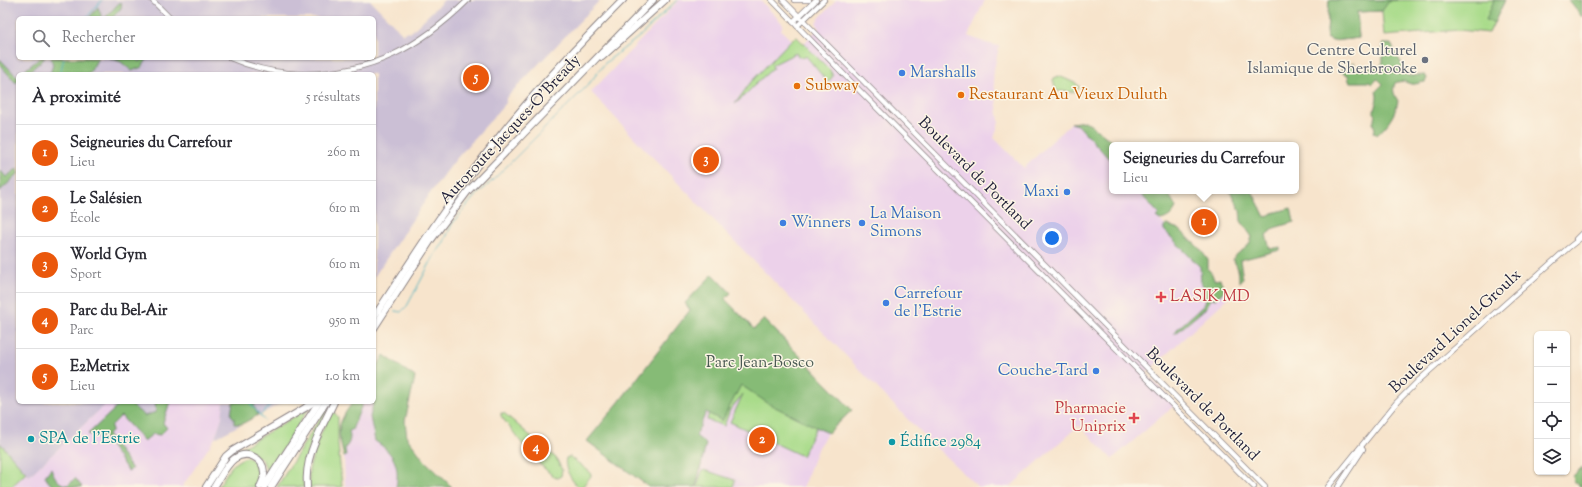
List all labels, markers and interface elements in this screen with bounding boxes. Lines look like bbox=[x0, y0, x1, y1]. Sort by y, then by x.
search box bbox=[16, 16, 376, 60]
icon: search bbox=[30, 27, 52, 49]
text: Rechercher bbox=[62, 28, 135, 49]
place label: Centre Culturel Islamique de Sherbrooke bbox=[1247, 40, 1418, 81]
street label: Autoroute Jacques-O'Bready bbox=[435, 50, 587, 210]
marker: Centre Culturel Islamique de Sherbrooke bbox=[1420, 55, 1430, 65]
place label: Marshalls bbox=[910, 62, 976, 85]
pin: 5 bbox=[463, 63, 489, 93]
marker: Marshalls bbox=[897, 68, 907, 78]
place label: Subway bbox=[805, 75, 859, 98]
marker: Subway bbox=[792, 81, 802, 91]
place label: Restaurant Au Vieux Duluth bbox=[969, 84, 1168, 107]
text: À proximité bbox=[32, 86, 121, 110]
text: 5 résultats bbox=[306, 89, 360, 107]
marker: Restaurant Au Vieux Duluth bbox=[956, 90, 966, 100]
street label: Boulevard de Portland bbox=[912, 112, 1036, 236]
text: Seigneuries du Carrefour bbox=[70, 133, 232, 154]
popup bbox=[1109, 142, 1299, 194]
text: 1 bbox=[43, 144, 47, 162]
text: 260 m bbox=[327, 144, 360, 162]
pin: 3 bbox=[693, 145, 719, 175]
text: Seigneuries du Carrefour bbox=[1123, 149, 1285, 170]
text: Lieu bbox=[70, 154, 95, 172]
text: Lieu bbox=[1123, 170, 1148, 188]
place label: Maxi bbox=[1024, 181, 1059, 204]
marker: Maxi bbox=[1062, 187, 1072, 197]
text: Le Salésien bbox=[70, 189, 142, 210]
text: 2 bbox=[42, 200, 48, 218]
text: 610 m bbox=[329, 200, 360, 218]
place label: La Maison Simons bbox=[870, 203, 942, 244]
pin: 1 bbox=[1191, 207, 1217, 237]
text: École bbox=[70, 210, 100, 228]
place label: Winners bbox=[791, 212, 851, 235]
marker: Winners bbox=[778, 218, 788, 228]
marker: La Maison Simons bbox=[857, 218, 867, 228]
your location bbox=[1042, 228, 1062, 248]
text: World Gym bbox=[70, 245, 147, 266]
text: 3 bbox=[42, 256, 48, 274]
text: 610 m bbox=[329, 256, 360, 274]
street label: Boulevard Lionel-Groulx bbox=[1385, 264, 1527, 399]
text: Sport bbox=[70, 266, 101, 284]
place label: Carrefour de l'Estrie bbox=[894, 283, 962, 324]
place label: LASIK MD bbox=[1170, 286, 1250, 309]
marker: LASIK MD bbox=[1155, 291, 1167, 303]
marker: Carrefour de l'Estrie bbox=[881, 298, 891, 308]
text: Parc du Bel-Air bbox=[70, 301, 167, 322]
text: 4 bbox=[42, 312, 48, 330]
text: 950 m bbox=[329, 312, 360, 330]
text: Parc bbox=[70, 322, 94, 340]
map controls bbox=[1534, 331, 1570, 475]
button: + bbox=[1534, 331, 1570, 367]
street label: Boulevard de Portland bbox=[1140, 343, 1264, 467]
park label: Parc Jean-Bosco bbox=[706, 352, 814, 375]
text: E2Metrix bbox=[70, 357, 130, 378]
place label: Couche-Tard bbox=[998, 360, 1088, 383]
marker: Couche-Tard bbox=[1091, 366, 1101, 376]
button: − bbox=[1534, 367, 1570, 403]
text: 5 bbox=[43, 368, 47, 386]
text: 1.0 km bbox=[325, 368, 360, 386]
text: Lieu bbox=[70, 378, 95, 396]
place label: Pharmacie Uniprix bbox=[1055, 398, 1126, 439]
button: locate bbox=[1534, 403, 1570, 439]
marker: Pharmacie Uniprix bbox=[1129, 413, 1139, 423]
pin: 2 bbox=[749, 425, 775, 455]
place label: SPA de l'Estrie bbox=[39, 428, 140, 451]
place label: Édifice 2984 bbox=[900, 431, 981, 454]
pin: 4 bbox=[523, 433, 549, 463]
marker: SPA de l'Estrie bbox=[26, 434, 36, 444]
marker: Édifice 2984 bbox=[887, 437, 897, 447]
button: layers bbox=[1534, 439, 1570, 475]

